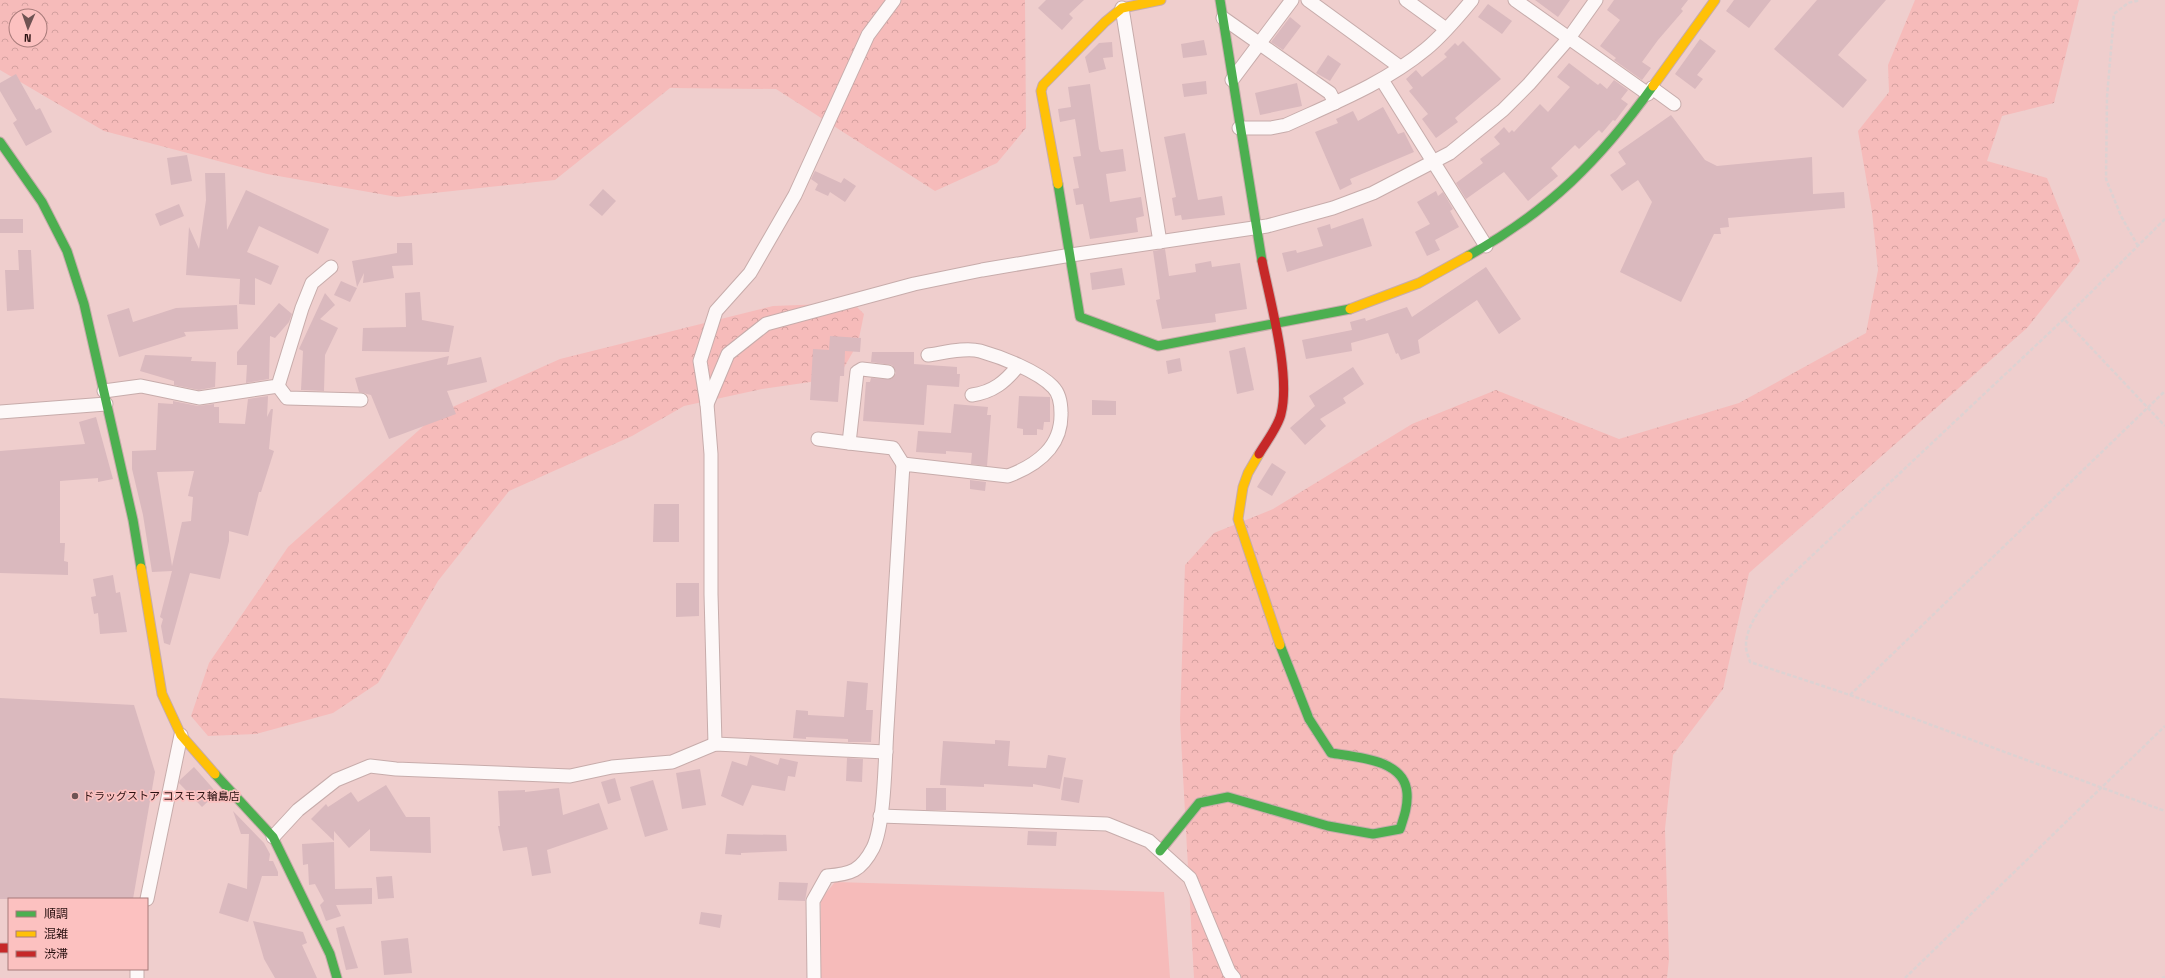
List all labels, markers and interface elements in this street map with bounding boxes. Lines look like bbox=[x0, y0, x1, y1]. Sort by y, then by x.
north arrow bbox=[8, 8, 48, 48]
text: N bbox=[24, 31, 32, 45]
place label: ドラッグストア コスモス輪島店 bbox=[83, 789, 240, 803]
marker: ドラッグストア コスモス輪島店 bbox=[70, 791, 80, 801]
legend bbox=[8, 898, 148, 970]
text: 順調 bbox=[44, 906, 68, 922]
text: 混雑 bbox=[44, 926, 68, 942]
text: 渋滞 bbox=[44, 946, 68, 962]

